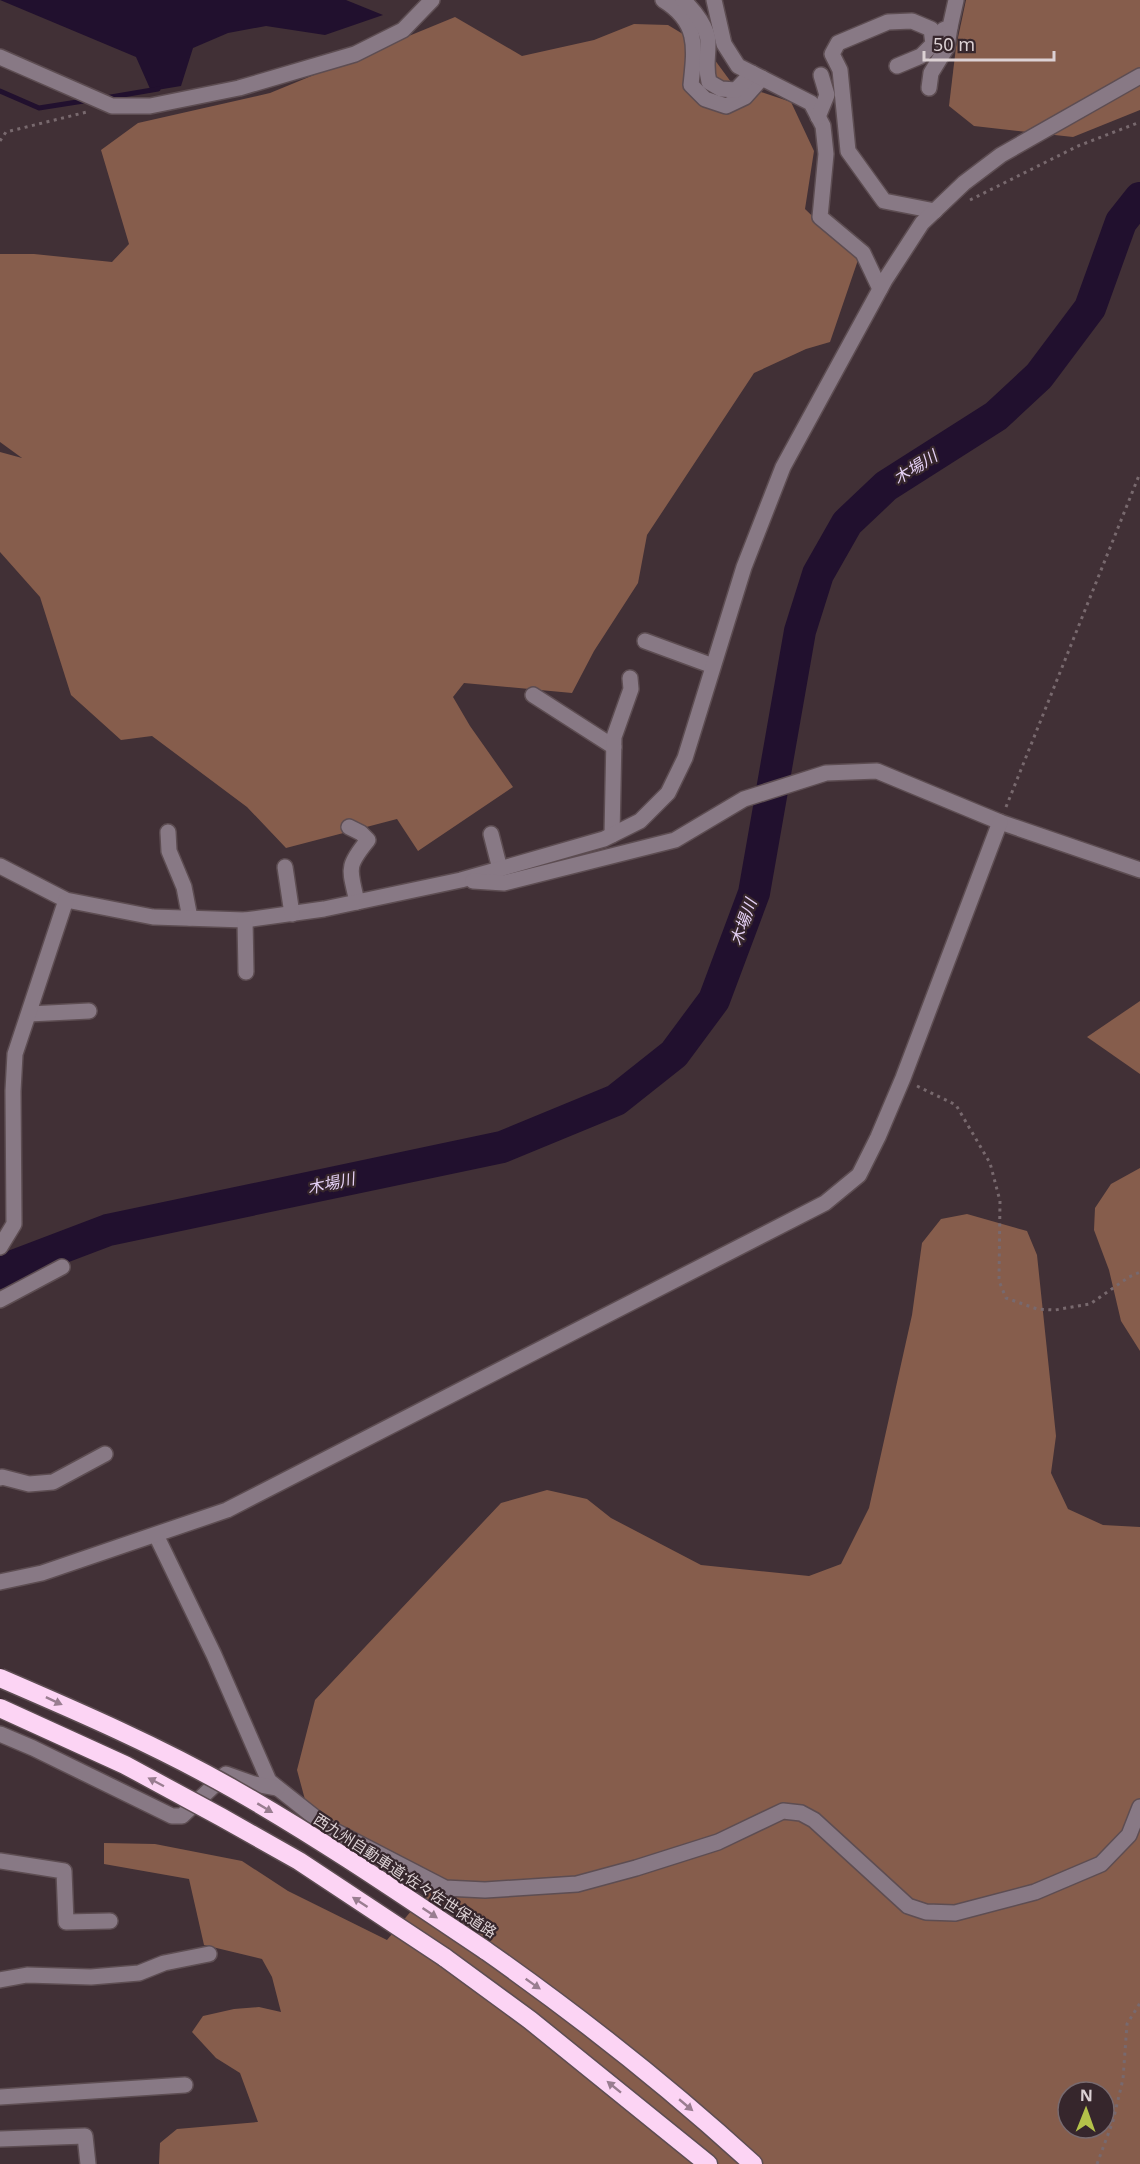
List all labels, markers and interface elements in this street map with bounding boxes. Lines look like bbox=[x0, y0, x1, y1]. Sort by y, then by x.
scale bar bbox=[924, 24, 1054, 62]
text: 50 m bbox=[933, 32, 975, 56]
water label: 木場川 bbox=[889, 444, 943, 489]
water label: 木場川 bbox=[724, 894, 762, 948]
water label: 木場川 bbox=[305, 1167, 359, 1199]
one-way arrow bbox=[45, 1697, 62, 1706]
one-way arrow bbox=[147, 1777, 164, 1787]
one-way arrow bbox=[257, 1803, 274, 1813]
street label: 西九州自動車道;佐々佐世保道路 bbox=[310, 1808, 501, 1942]
one-way arrow bbox=[352, 1896, 369, 1907]
one-way arrow bbox=[421, 1907, 437, 1919]
one-way arrow bbox=[525, 1978, 541, 1989]
north arrow bbox=[1056, 2080, 1116, 2140]
one-way arrow bbox=[606, 2081, 622, 2094]
text: N bbox=[1080, 2084, 1093, 2106]
one-way arrow bbox=[678, 2098, 694, 2111]

